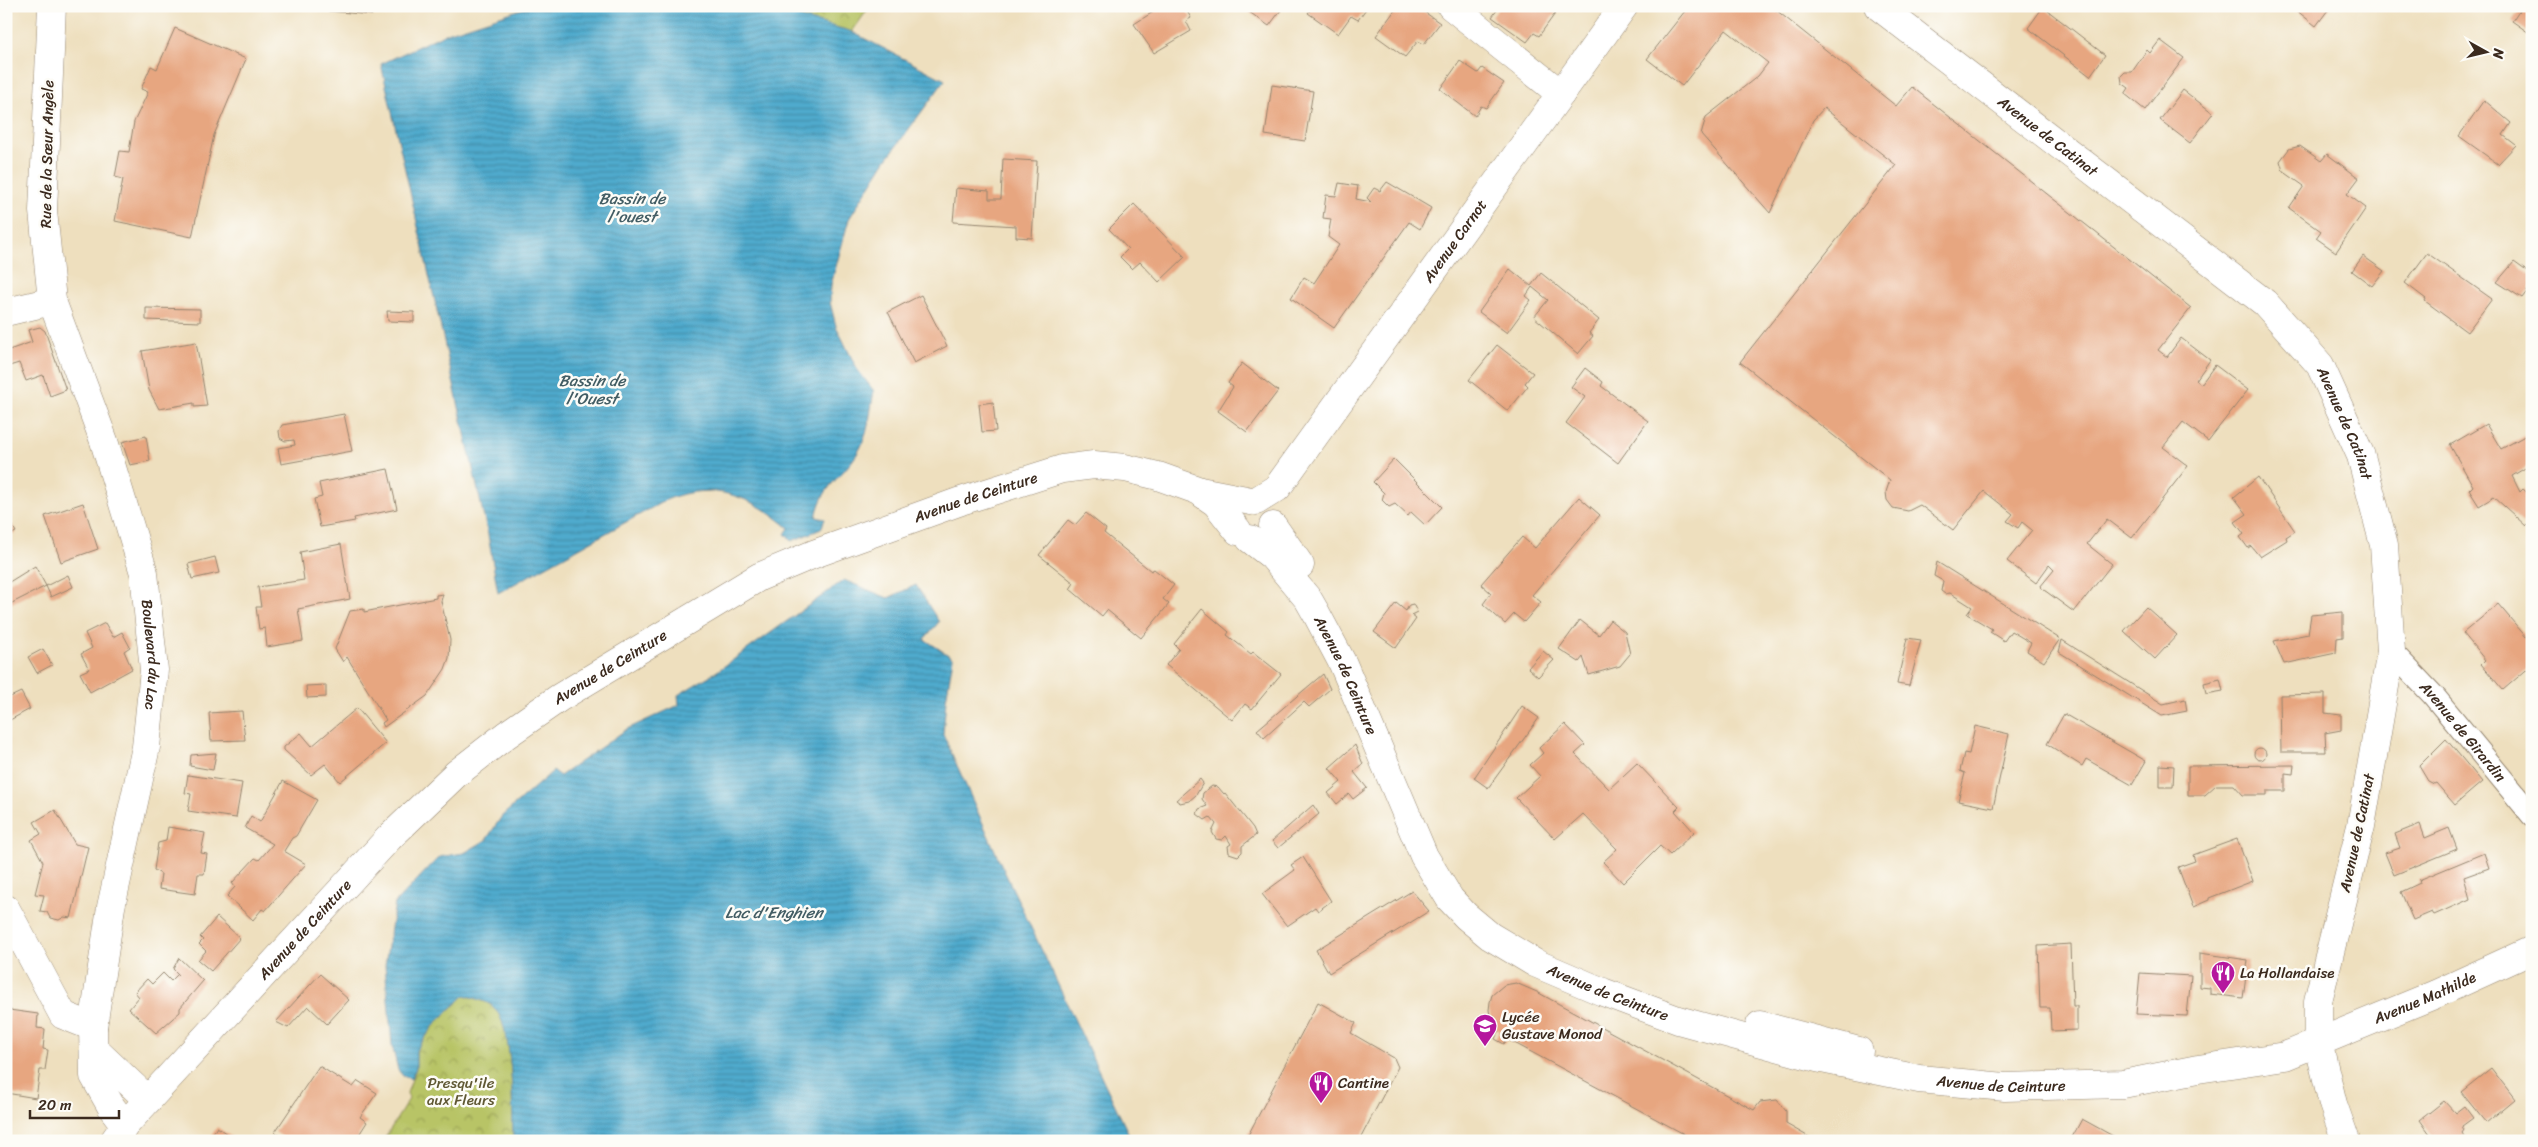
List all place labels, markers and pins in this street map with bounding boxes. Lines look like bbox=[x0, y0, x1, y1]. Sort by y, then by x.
restaurant icon: La Hollandaise bbox=[2210, 960, 2236, 994]
place label: La Hollandaise bbox=[2240, 960, 2335, 986]
place label: Lycée Gustave Monod bbox=[1502, 1004, 1603, 1047]
school or university icon: Lycée Gustave Monod bbox=[1472, 1013, 1498, 1047]
restaurant icon: Cantine bbox=[1308, 1070, 1334, 1104]
place label: Cantine bbox=[1338, 1070, 1389, 1096]

